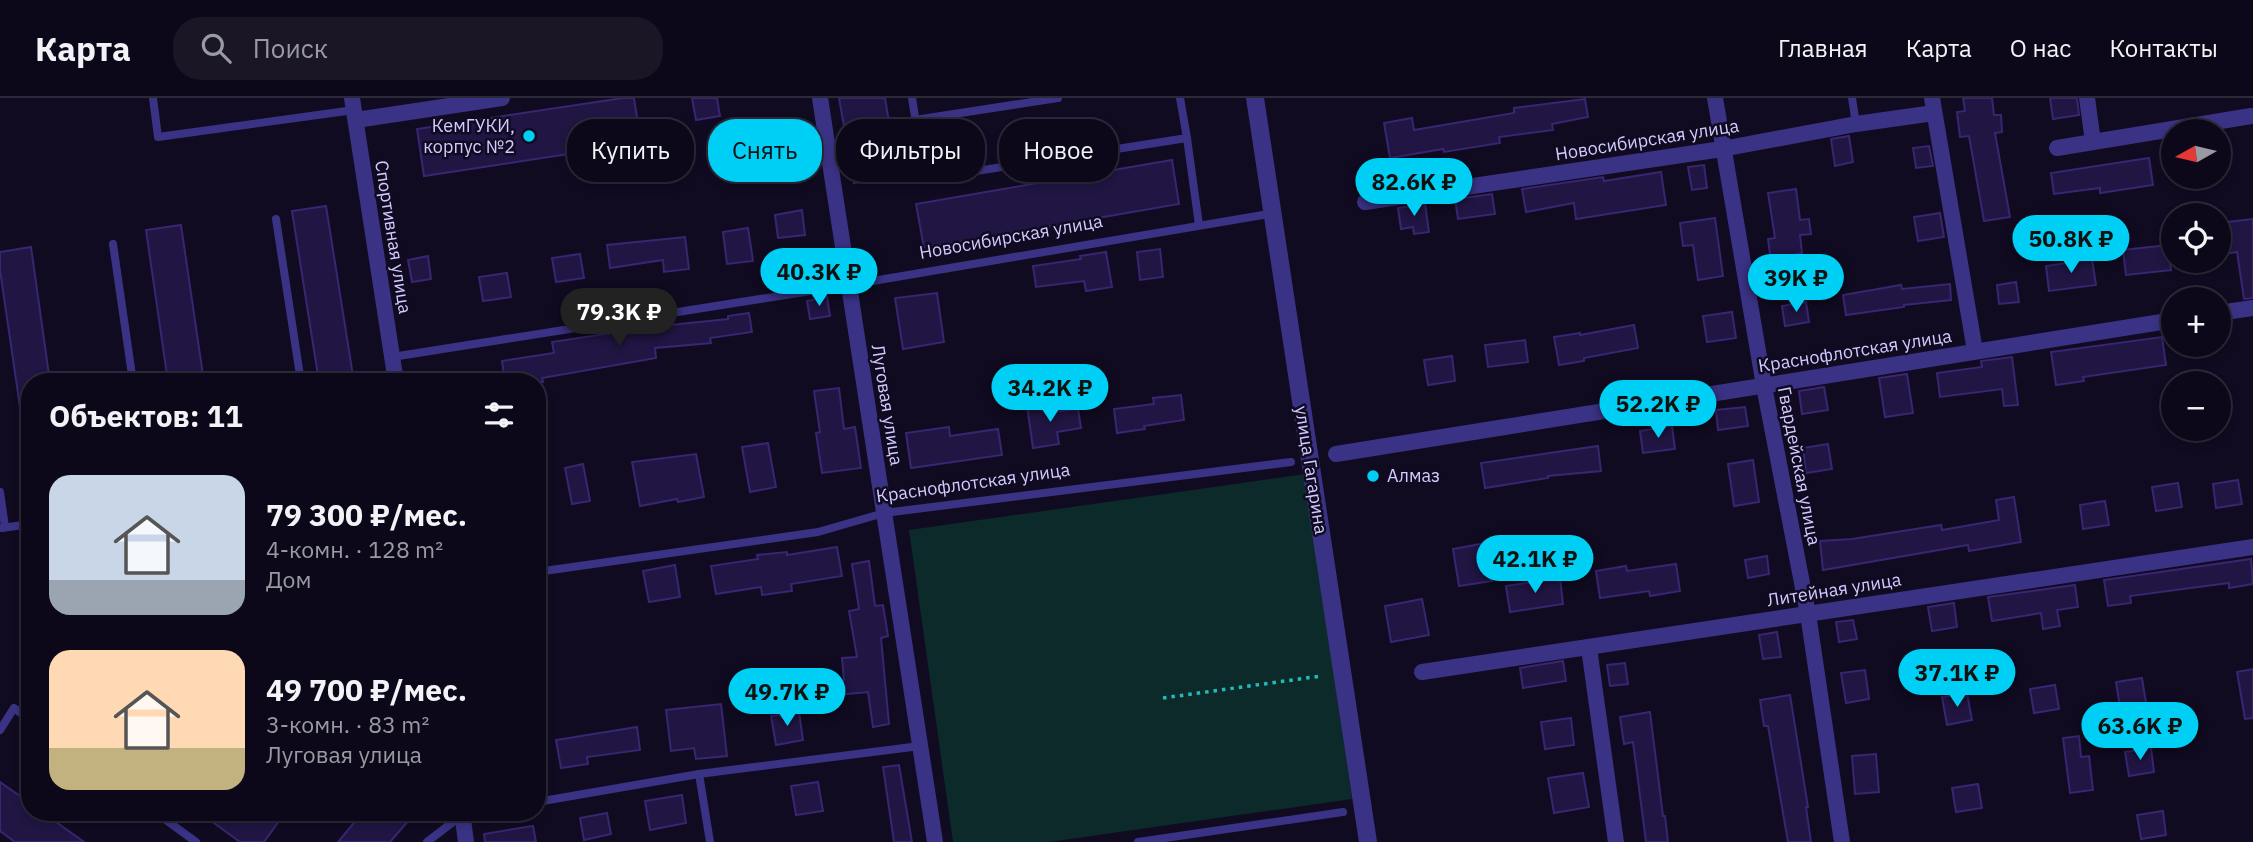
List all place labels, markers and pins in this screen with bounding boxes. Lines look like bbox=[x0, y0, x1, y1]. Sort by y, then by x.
place label: КемГУКИ, корпус №2 bbox=[423, 114, 515, 158]
marker: КемГУКИ, корпус №2 bbox=[521, 128, 537, 144]
pin: 82.6K ₽ bbox=[1349, 158, 1479, 218]
pin: 50.8K ₽ bbox=[2006, 216, 2136, 275]
pin: 40.3K ₽ bbox=[754, 248, 884, 308]
pin: 39K ₽ bbox=[1747, 254, 1845, 314]
pin: 79.3K ₽ bbox=[554, 288, 684, 348]
pin: 34.2K ₽ bbox=[985, 364, 1115, 424]
pin: 52.2K ₽ bbox=[1593, 380, 1723, 440]
place label: Алмаз bbox=[1387, 464, 1440, 487]
marker: Алмаз bbox=[1365, 468, 1381, 484]
pin: 42.1K ₽ bbox=[1470, 536, 1600, 595]
pin: 37.1K ₽ bbox=[1892, 650, 2022, 709]
pin: 49.7K ₽ bbox=[722, 668, 852, 728]
pin: 63.6K ₽ bbox=[2075, 702, 2205, 762]

